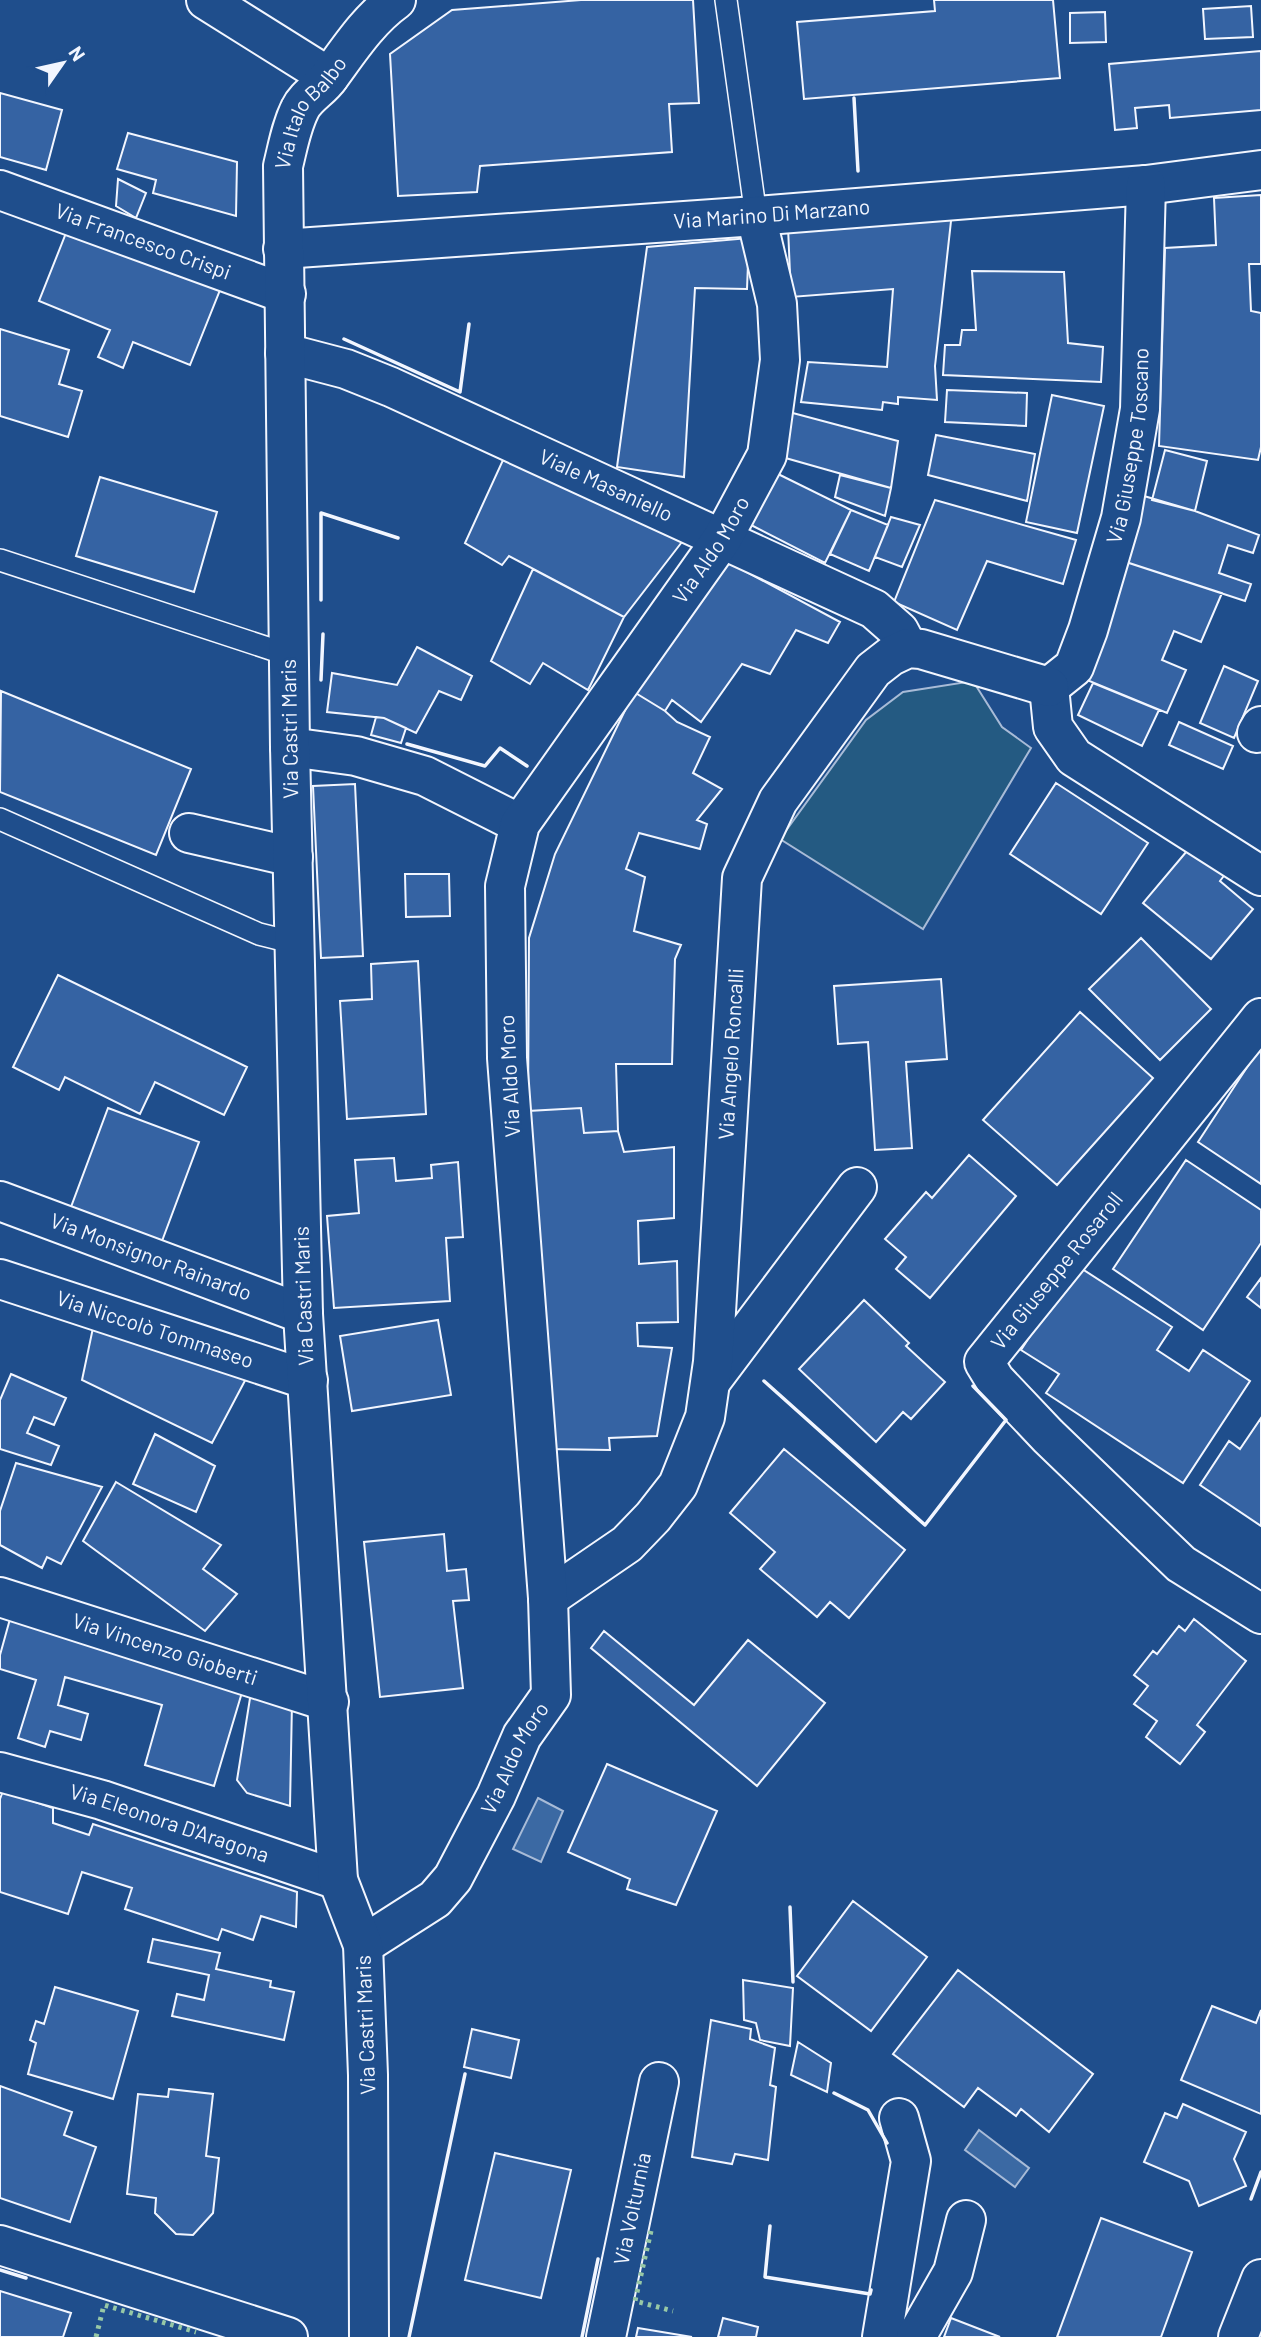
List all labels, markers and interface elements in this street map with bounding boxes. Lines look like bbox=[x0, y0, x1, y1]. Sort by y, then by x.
north arrow bbox=[28, 28, 98, 98]
text: N bbox=[64, 42, 91, 65]
street label: Via Italo Balbo bbox=[269, 51, 351, 172]
street label: Via Marino Di Marzano bbox=[673, 193, 871, 233]
street label: Via Francesco Crispi bbox=[52, 197, 235, 284]
street label: Via Giuseppe Toscano bbox=[1100, 347, 1153, 547]
street label: Viale Masaniello bbox=[536, 443, 677, 526]
street label: Via Aldo Moro bbox=[666, 491, 754, 608]
street label: Via Castri Maris bbox=[275, 659, 302, 799]
street label: Via Angelo Roncalli bbox=[712, 967, 748, 1141]
street label: Via Aldo Moro bbox=[493, 1014, 524, 1138]
street label: Via Giuseppe Rosaroll bbox=[985, 1186, 1127, 1354]
street label: Via Monsignor Rainardo bbox=[47, 1207, 256, 1305]
street label: Via Castri Maris bbox=[288, 1226, 317, 1366]
street label: Via Niccolò Tommaseo bbox=[54, 1284, 257, 1372]
street label: Via Vincenzo Gioberti bbox=[69, 1607, 261, 1689]
street label: Via Aldo Moro bbox=[475, 1697, 553, 1818]
street label: Via Eleonora D'Aragona bbox=[67, 1778, 273, 1867]
street label: Via Castri Maris bbox=[350, 1955, 379, 2095]
street label: Via Volturnia bbox=[607, 2150, 655, 2267]

